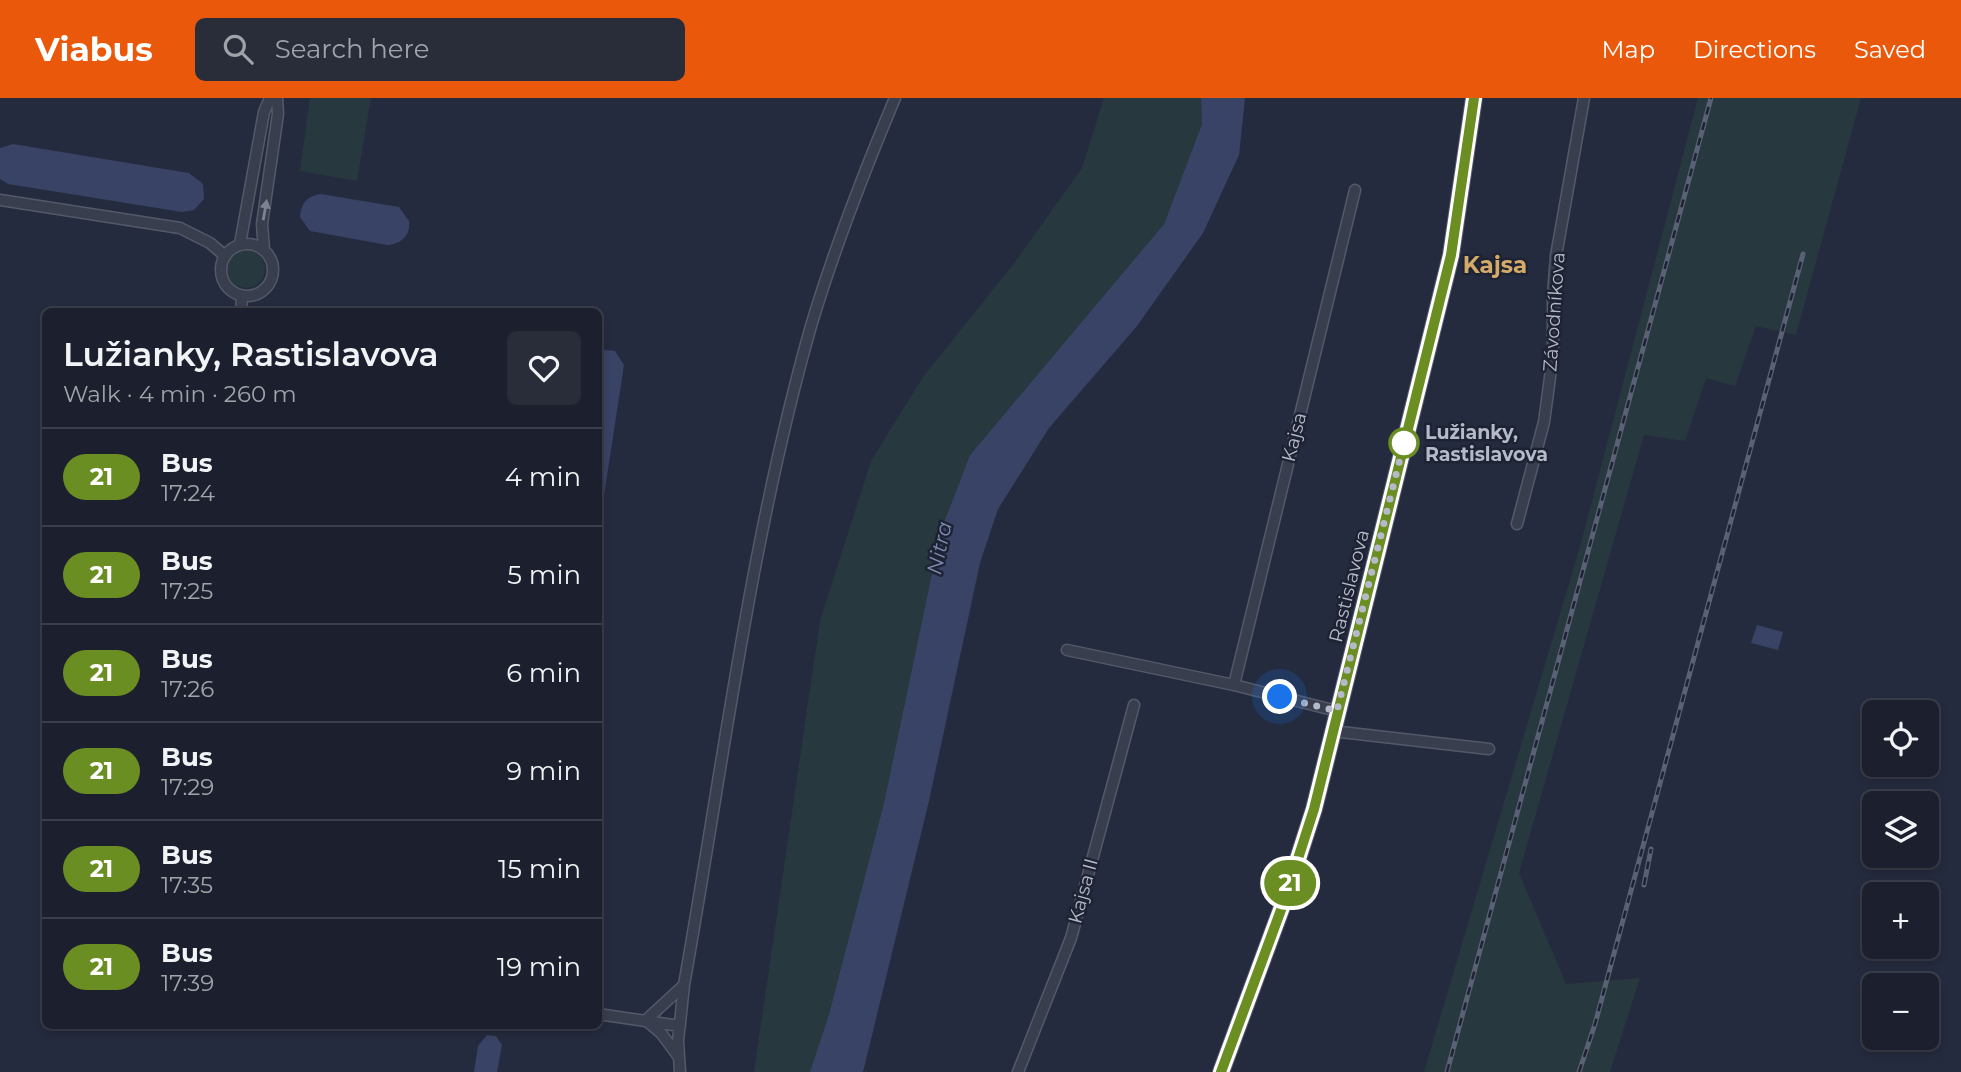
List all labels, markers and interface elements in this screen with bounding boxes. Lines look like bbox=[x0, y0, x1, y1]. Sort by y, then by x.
search box bbox=[195, 18, 685, 81]
text: Viabus bbox=[35, 29, 153, 69]
icon: search bbox=[219, 30, 257, 68]
text: Search here bbox=[275, 33, 429, 65]
text: Map bbox=[1602, 35, 1655, 64]
text: Directions bbox=[1693, 35, 1816, 64]
text: Saved bbox=[1854, 35, 1926, 64]
one-way arrow bbox=[259, 199, 270, 221]
district label: Kajsa bbox=[1463, 251, 1527, 279]
street label: Závodníkova bbox=[1538, 251, 1570, 373]
button: heart bbox=[507, 331, 581, 405]
text: Lužianky, Rastislavova bbox=[63, 334, 439, 374]
text: Walk · 4 min · 260 m bbox=[63, 380, 297, 408]
street label: Kajsa bbox=[1277, 410, 1311, 464]
place label: Lužianky, Rastislavova bbox=[1425, 421, 1548, 466]
marker: Lužianky, Rastislavova bbox=[1389, 428, 1419, 458]
text: Bus bbox=[161, 447, 213, 479]
text: 4 min bbox=[505, 461, 581, 493]
text: 21 bbox=[90, 462, 113, 491]
text: 17:24 bbox=[161, 479, 215, 507]
water label: Nitra bbox=[921, 519, 957, 577]
street label: Rastislavova bbox=[1324, 527, 1374, 645]
text: Bus bbox=[161, 545, 213, 577]
text: 5 min bbox=[507, 559, 581, 591]
text: 21 bbox=[90, 560, 113, 589]
text: 17:25 bbox=[161, 577, 213, 605]
text: Bus bbox=[161, 643, 213, 675]
text: 6 min bbox=[506, 657, 581, 689]
text: 21 bbox=[90, 658, 113, 687]
text: 17:26 bbox=[161, 675, 214, 703]
your location bbox=[1262, 679, 1297, 714]
map controls bbox=[1862, 700, 1939, 1050]
button: locate bbox=[1862, 700, 1939, 777]
text: Bus bbox=[161, 741, 213, 773]
text: 9 min bbox=[506, 755, 581, 787]
text: 21 bbox=[90, 756, 113, 785]
text: 17:29 bbox=[161, 773, 214, 801]
button: layers bbox=[1862, 791, 1939, 868]
text: Bus bbox=[161, 839, 213, 871]
text: 15 min bbox=[498, 853, 581, 885]
text: 21 bbox=[90, 854, 113, 883]
street label: Kajsa II bbox=[1063, 856, 1103, 926]
line badge: 21 bbox=[1258, 860, 1322, 906]
text: 21 bbox=[1278, 868, 1302, 897]
text: 17:35 bbox=[161, 871, 213, 899]
button: + bbox=[1862, 882, 1939, 959]
text: Bus bbox=[161, 937, 213, 969]
text: 19 min bbox=[497, 951, 581, 983]
text: 21 bbox=[90, 952, 113, 981]
text: 17:39 bbox=[161, 969, 214, 997]
button: − bbox=[1862, 973, 1939, 1050]

